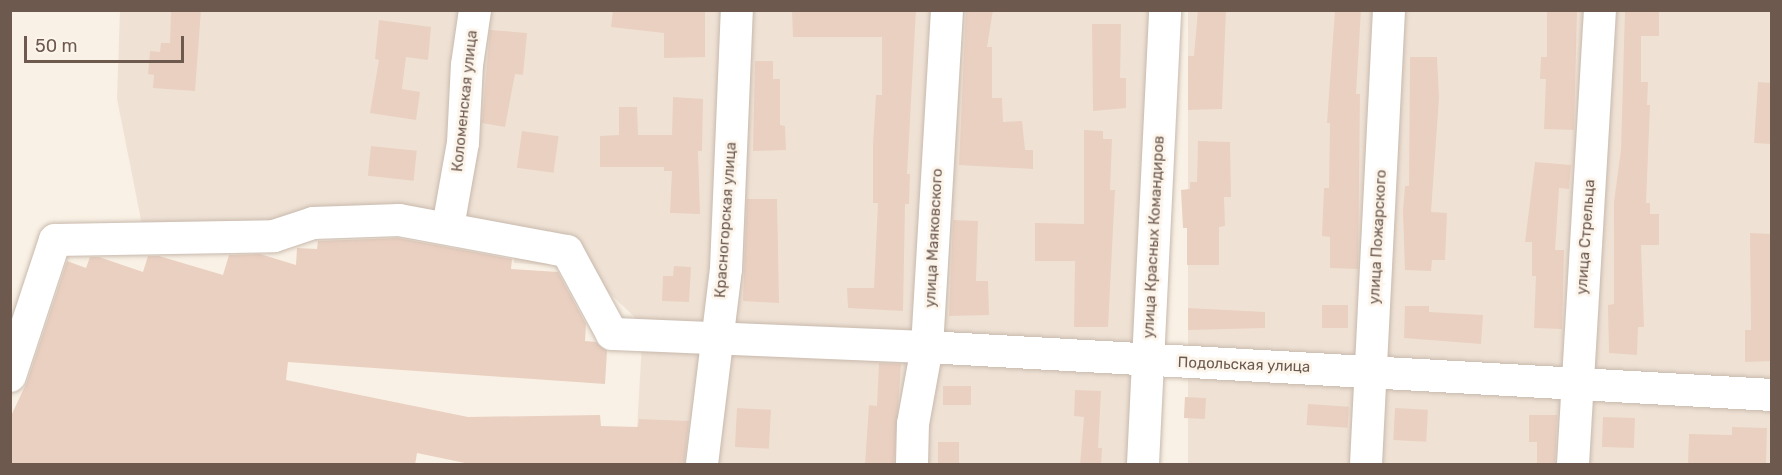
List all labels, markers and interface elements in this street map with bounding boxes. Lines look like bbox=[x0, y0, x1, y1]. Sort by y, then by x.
scale bar bbox=[27, 24, 188, 62]
street label: Коломенская улица bbox=[449, 29, 481, 173]
text: 50 m bbox=[35, 35, 78, 57]
street label: улица Красных Командиров bbox=[1140, 135, 1168, 339]
street label: Красногорская улица bbox=[712, 141, 740, 299]
street label: улица Маяковского bbox=[921, 168, 947, 308]
street label: улица Пожарского bbox=[1365, 169, 1391, 305]
street label: улица Стрельца bbox=[1573, 179, 1599, 295]
street label: Подольская улица bbox=[1177, 354, 1311, 376]

